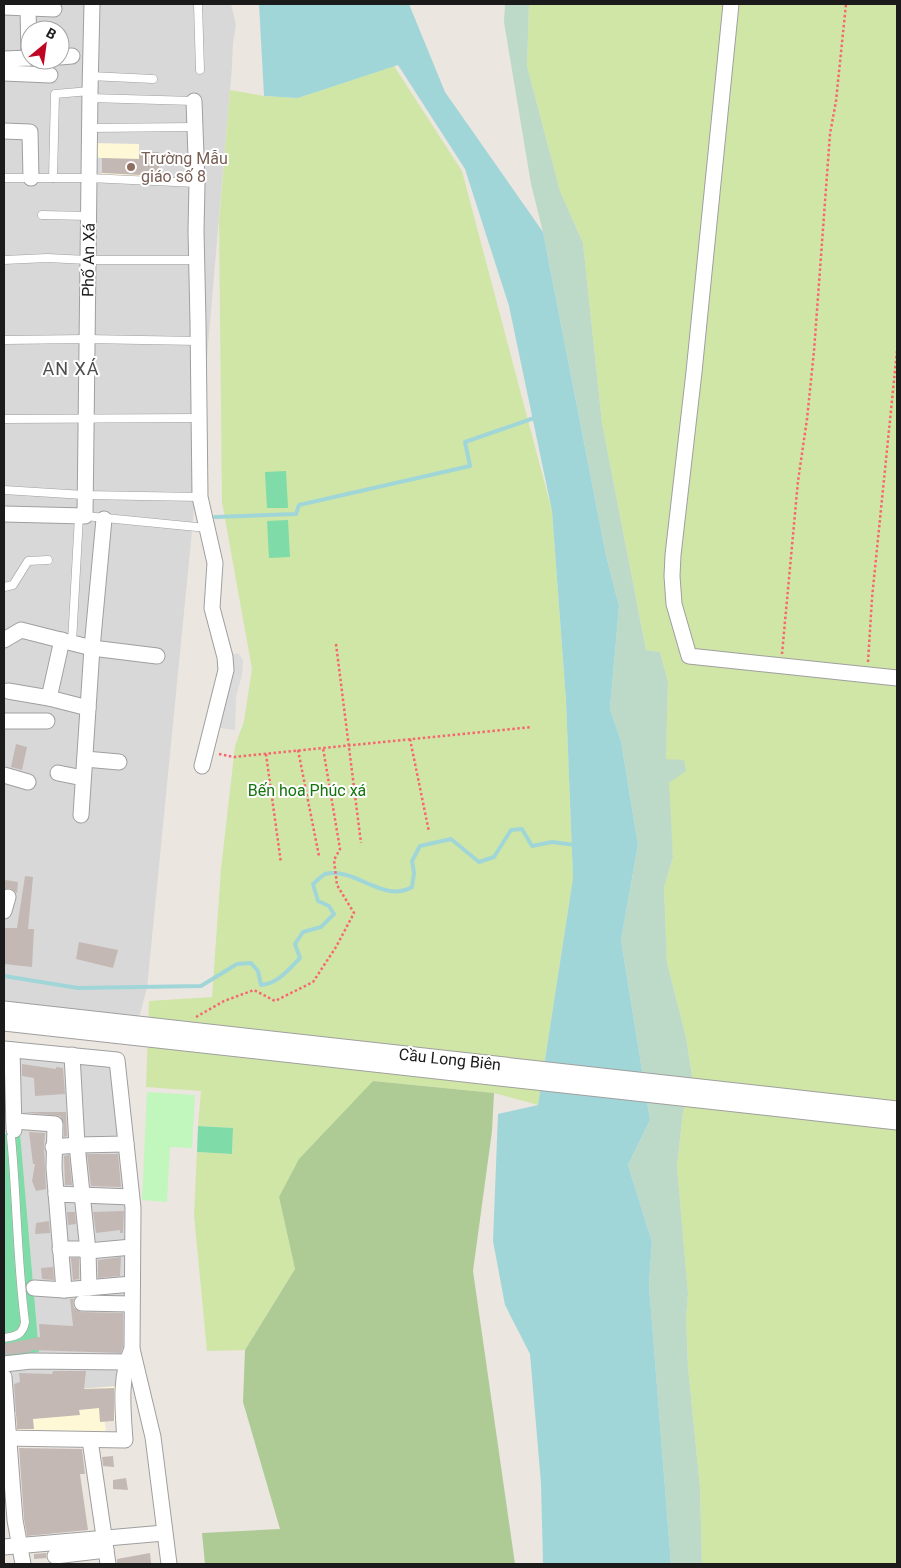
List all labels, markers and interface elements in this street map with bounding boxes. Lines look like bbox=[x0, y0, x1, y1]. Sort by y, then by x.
north arrow bbox=[20, 20, 70, 70]
text: B bbox=[44, 24, 59, 43]
place label: Trường Mẫu giáo số 8 bbox=[141, 149, 228, 186]
marker: Trường Mẫu giáo số 8 bbox=[125, 161, 137, 173]
street label: Phố An Xá bbox=[78, 223, 99, 297]
district label: AN XÁ bbox=[42, 358, 100, 379]
park label: Bến hoa Phúc xá bbox=[248, 781, 366, 800]
street label: Cầu Long Biên bbox=[398, 1045, 502, 1074]

